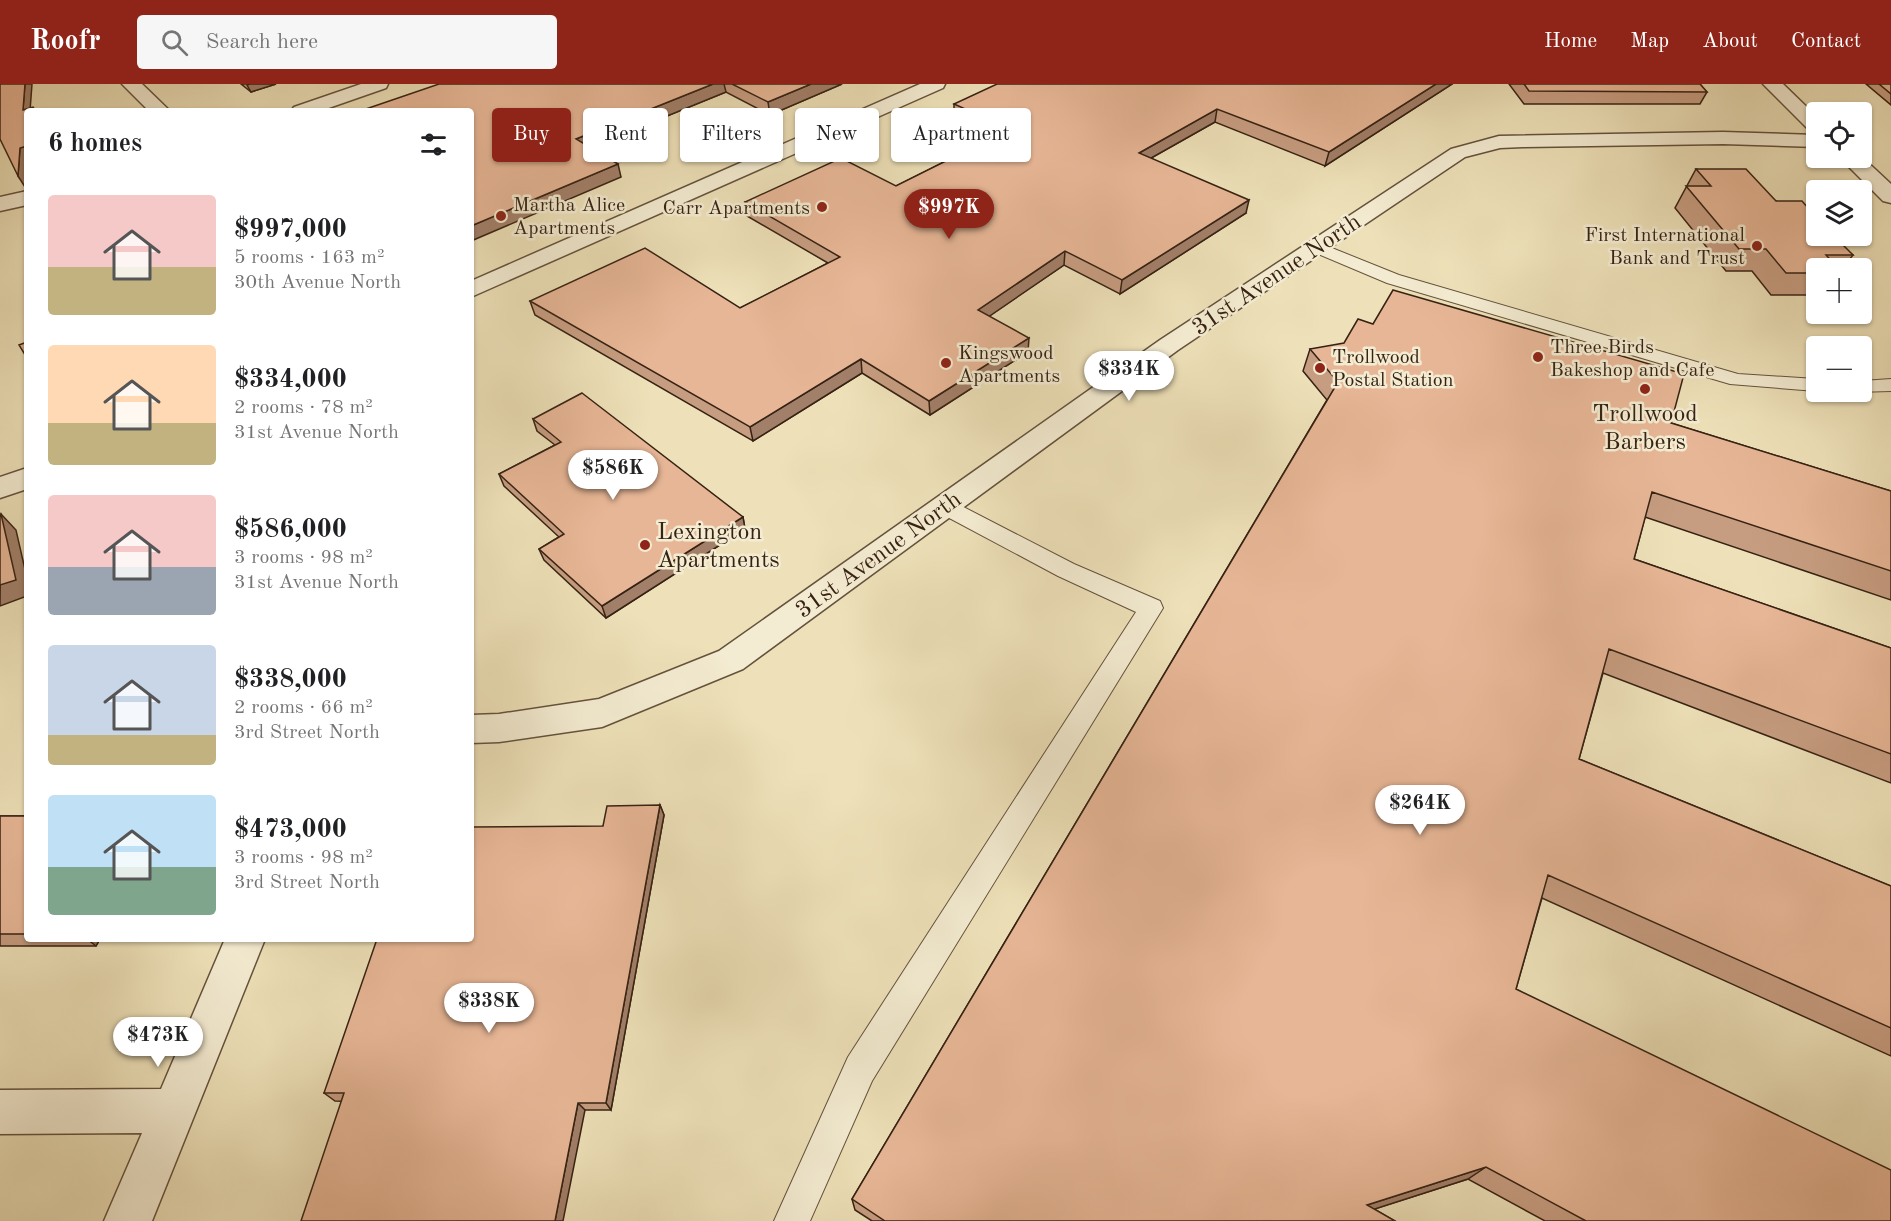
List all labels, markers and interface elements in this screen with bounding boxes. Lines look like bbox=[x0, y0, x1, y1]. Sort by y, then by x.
search box bbox=[137, 15, 557, 69]
icon: search bbox=[158, 26, 191, 59]
text: Roofr bbox=[30, 28, 101, 56]
text: Search here bbox=[206, 31, 318, 53]
text: Home bbox=[1544, 31, 1597, 52]
text: Map bbox=[1630, 31, 1669, 52]
text: About bbox=[1702, 31, 1758, 52]
text: Contact bbox=[1791, 31, 1861, 52]
map controls bbox=[1806, 102, 1872, 402]
button: locate bbox=[1806, 102, 1872, 168]
chip: Buy bbox=[492, 108, 571, 162]
chip: Rent bbox=[583, 108, 668, 162]
chip: Filters bbox=[680, 108, 783, 162]
chip: New bbox=[795, 108, 879, 162]
chip: Apartment bbox=[891, 108, 1031, 162]
icon: filters bbox=[417, 128, 450, 161]
text: 6 homes bbox=[48, 131, 142, 157]
button: layers bbox=[1806, 180, 1872, 246]
pin: $997K bbox=[907, 189, 991, 240]
place label: Martha Alice Apartments bbox=[513, 196, 625, 239]
text: $997K bbox=[918, 198, 980, 218]
place label: Carr Apartments bbox=[662, 199, 810, 219]
marker: Carr Apartments bbox=[815, 200, 829, 214]
marker: Martha Alice Apartments bbox=[494, 209, 508, 223]
street label: 31st Avenue North bbox=[1188, 210, 1366, 341]
text: $997,000 bbox=[234, 217, 347, 243]
icon: home bbox=[96, 219, 168, 291]
place label: First International Bank and Trust bbox=[1584, 226, 1745, 269]
marker: First International Bank and Trust bbox=[1750, 239, 1764, 253]
text: 5 rooms · 163 m² bbox=[234, 248, 384, 268]
button: + bbox=[1806, 258, 1872, 324]
text: 30th Avenue North bbox=[234, 273, 401, 293]
button: − bbox=[1806, 336, 1872, 402]
place label: Three Birds Bakeshop and Cafe bbox=[1550, 338, 1715, 381]
place label: Kingswood Apartments bbox=[958, 344, 1060, 387]
place label: Trollwood Postal Station bbox=[1332, 348, 1454, 391]
marker: Three Birds Bakeshop and Cafe bbox=[1531, 350, 1545, 364]
pin: $334K bbox=[1087, 351, 1171, 402]
marker: Kingswood Apartments bbox=[939, 356, 953, 370]
text: $334K bbox=[1098, 360, 1160, 380]
marker: Trollwood Postal Station bbox=[1313, 361, 1327, 375]
text: $334,000 bbox=[234, 367, 347, 393]
icon: home bbox=[96, 369, 168, 441]
marker: Trollwood Barbers bbox=[1638, 382, 1652, 396]
text: 2 rooms · 78 m² bbox=[234, 398, 373, 418]
place label: Trollwood Barbers bbox=[1592, 403, 1698, 455]
text: 31st Avenue North bbox=[234, 423, 399, 443]
pin: $586K bbox=[571, 450, 655, 501]
text: $586K bbox=[582, 459, 644, 479]
street label: 31st Avenue North bbox=[792, 488, 966, 624]
text: $586,000 bbox=[234, 517, 347, 543]
icon: home bbox=[96, 519, 168, 591]
place label: Lexington Apartments bbox=[657, 521, 780, 573]
marker: Lexington Apartments bbox=[638, 538, 652, 552]
text: 3 rooms · 98 m² bbox=[234, 548, 373, 568]
text: 31st Avenue North bbox=[234, 573, 399, 593]
text: $338,000 bbox=[234, 667, 347, 693]
icon: home bbox=[96, 669, 168, 741]
text: 2 rooms · 66 m² bbox=[234, 698, 373, 718]
text: 3rd Street North bbox=[234, 723, 380, 743]
pin: $264K bbox=[1378, 785, 1462, 836]
text: $264K bbox=[1389, 794, 1451, 814]
text: $473,000 bbox=[234, 817, 347, 843]
icon: home bbox=[96, 819, 168, 891]
text: 3 rooms · 98 m² bbox=[234, 848, 373, 868]
text: 3rd Street North bbox=[234, 873, 380, 893]
pin: $338K bbox=[447, 983, 531, 1034]
text: $338K bbox=[458, 992, 520, 1012]
pin: $473K bbox=[116, 1017, 200, 1068]
text: $473K bbox=[127, 1026, 189, 1046]

